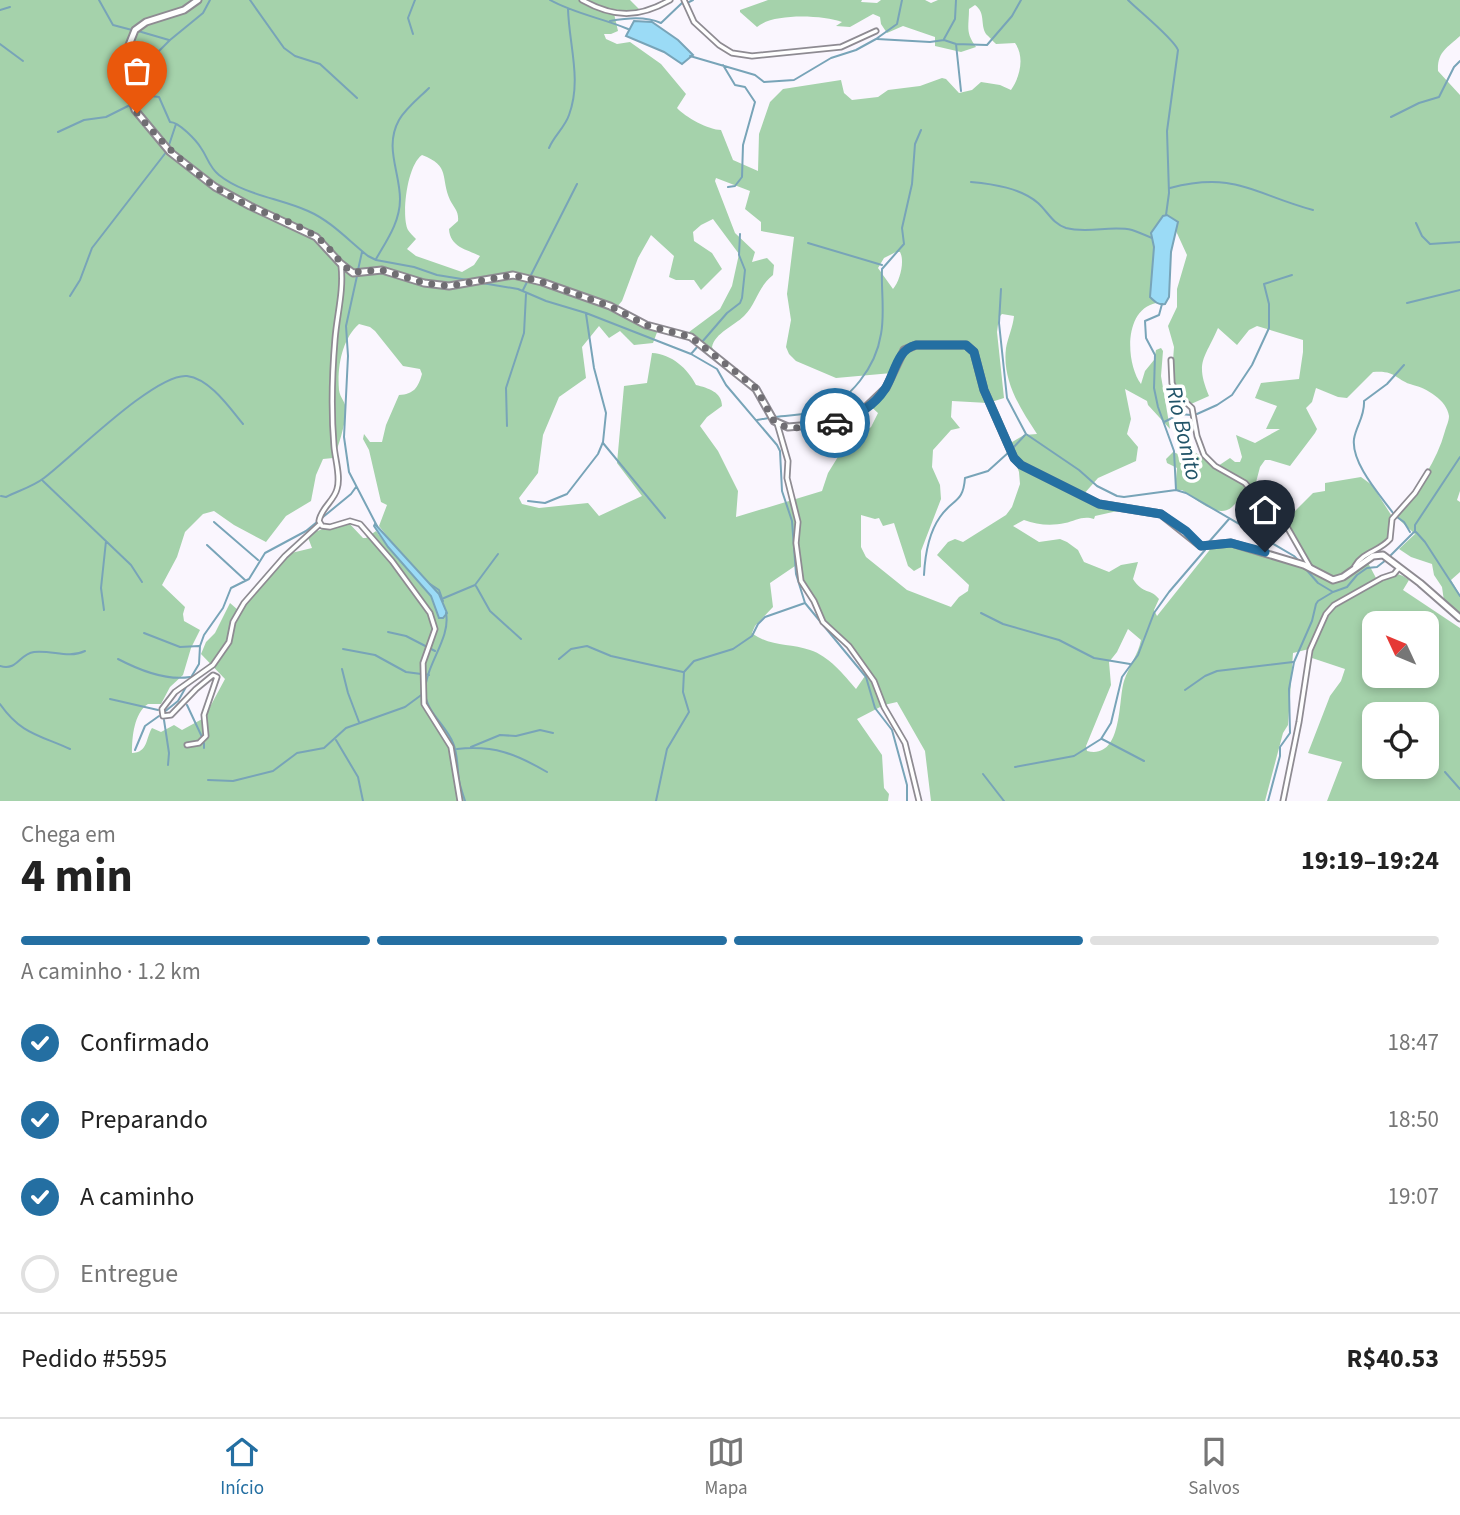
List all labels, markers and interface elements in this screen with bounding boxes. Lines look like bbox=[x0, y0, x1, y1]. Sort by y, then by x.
pin bbox=[107, 41, 167, 113]
icon: bag bbox=[118, 52, 156, 90]
water label: Rio Bonito bbox=[1157, 382, 1211, 484]
courier bbox=[800, 388, 870, 458]
icon: car bbox=[816, 404, 854, 442]
pin bbox=[1235, 480, 1295, 552]
icon: home bbox=[1246, 491, 1284, 529]
north arrow bbox=[1362, 611, 1438, 688]
map controls bbox=[1362, 611, 1439, 779]
button: locate bbox=[1362, 702, 1439, 779]
text: Chega em bbox=[21, 818, 116, 851]
text: 19:19–19:24 bbox=[1301, 842, 1439, 879]
text: 4 min bbox=[21, 844, 133, 909]
text: A caminho · 1.2 km bbox=[21, 955, 201, 988]
icon: check bbox=[21, 1024, 59, 1062]
text: Confirmado bbox=[80, 1024, 209, 1061]
text: 18:47 bbox=[1388, 1026, 1439, 1059]
icon: check bbox=[21, 1101, 59, 1139]
text: Preparando bbox=[80, 1101, 208, 1138]
text: 18:50 bbox=[1388, 1103, 1439, 1136]
icon: check bbox=[21, 1178, 59, 1216]
text: A caminho bbox=[80, 1178, 194, 1215]
text: 19:07 bbox=[1388, 1180, 1439, 1213]
text: Entregue bbox=[80, 1255, 178, 1292]
text: Pedido #5595 bbox=[21, 1340, 167, 1377]
text: R$40.53 bbox=[1347, 1340, 1439, 1377]
tab: Início bbox=[220, 1433, 264, 1502]
tab: Mapa bbox=[704, 1433, 748, 1502]
tab: Salvos bbox=[1188, 1433, 1240, 1502]

